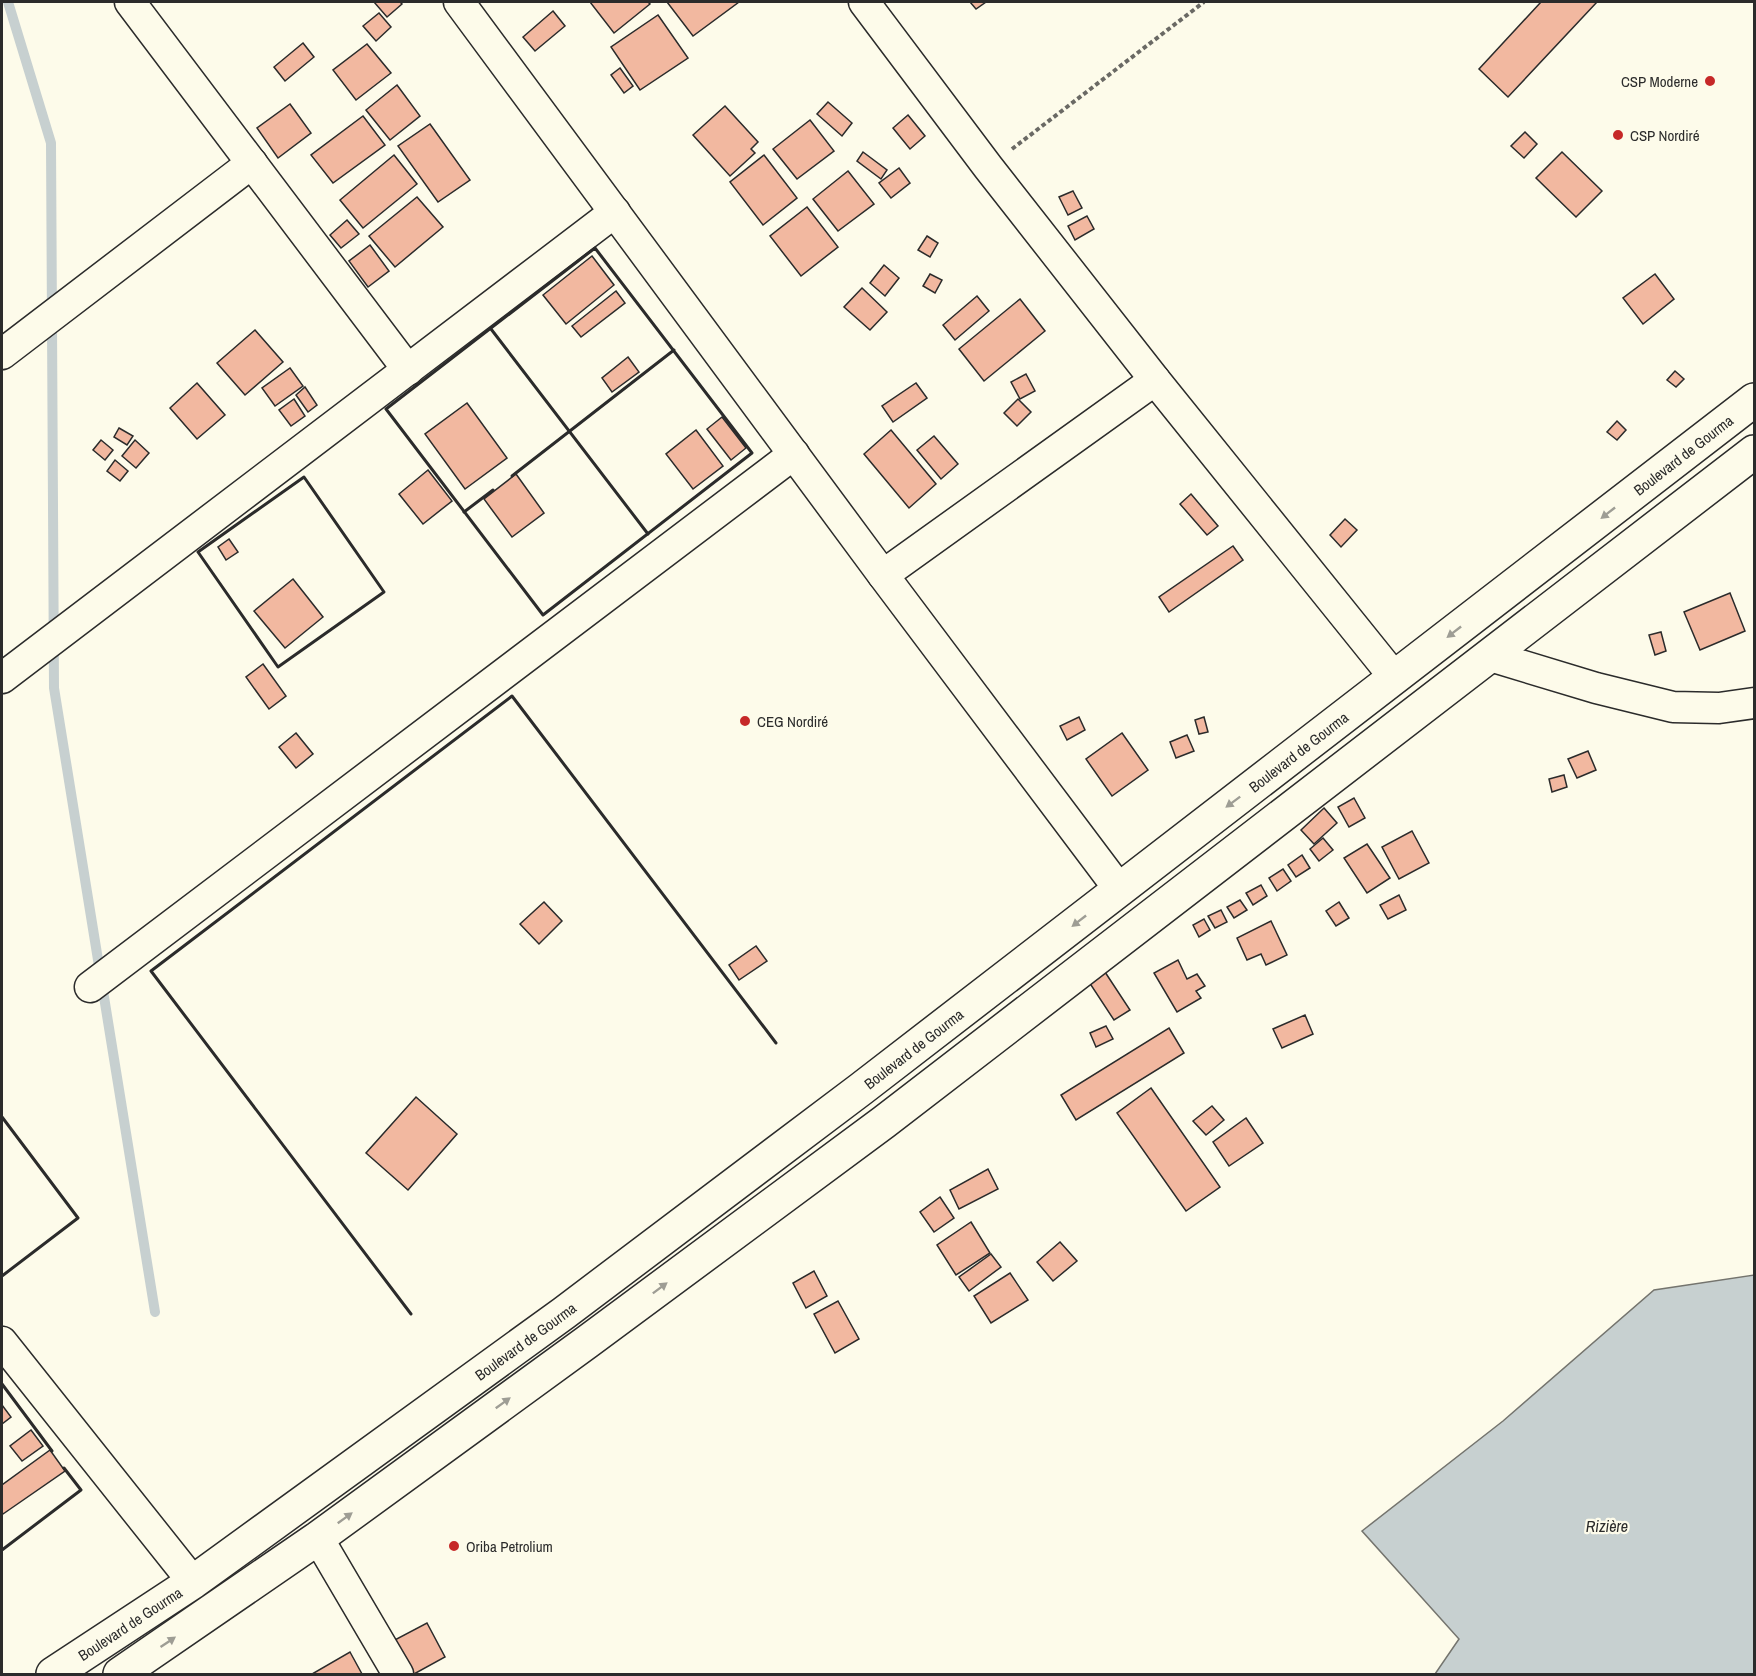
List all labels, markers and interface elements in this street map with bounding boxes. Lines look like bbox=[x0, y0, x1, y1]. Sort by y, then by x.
place label: CSP Moderne bbox=[1621, 71, 1698, 92]
marker: CSP Moderne bbox=[1703, 74, 1717, 88]
place label: CSP Nordiré bbox=[1630, 125, 1700, 146]
marker: CSP Nordiré bbox=[1611, 128, 1625, 142]
street label: Boulevard de Gourma bbox=[1629, 410, 1737, 500]
one-way arrow bbox=[1601, 506, 1616, 518]
one-way arrow bbox=[1447, 625, 1462, 637]
street label: Boulevard de Gourma bbox=[1244, 706, 1352, 797]
place label: CEG Nordiré bbox=[757, 711, 828, 732]
marker: CEG Nordiré bbox=[738, 714, 752, 728]
one-way arrow bbox=[1225, 796, 1241, 808]
one-way arrow bbox=[1071, 914, 1086, 926]
street label: Boulevard de Gourma bbox=[859, 1003, 968, 1094]
one-way arrow bbox=[652, 1282, 668, 1294]
street label: Boulevard de Gourma bbox=[470, 1297, 580, 1385]
one-way arrow bbox=[495, 1397, 511, 1409]
one-way arrow bbox=[337, 1512, 353, 1524]
water label: Rizière bbox=[1586, 1515, 1628, 1537]
place label: Oriba Petrolium bbox=[466, 1536, 553, 1557]
marker: Oriba Petrolium bbox=[447, 1539, 461, 1553]
street label: Boulevard de Gourma bbox=[74, 1582, 186, 1665]
one-way arrow bbox=[160, 1636, 176, 1648]

